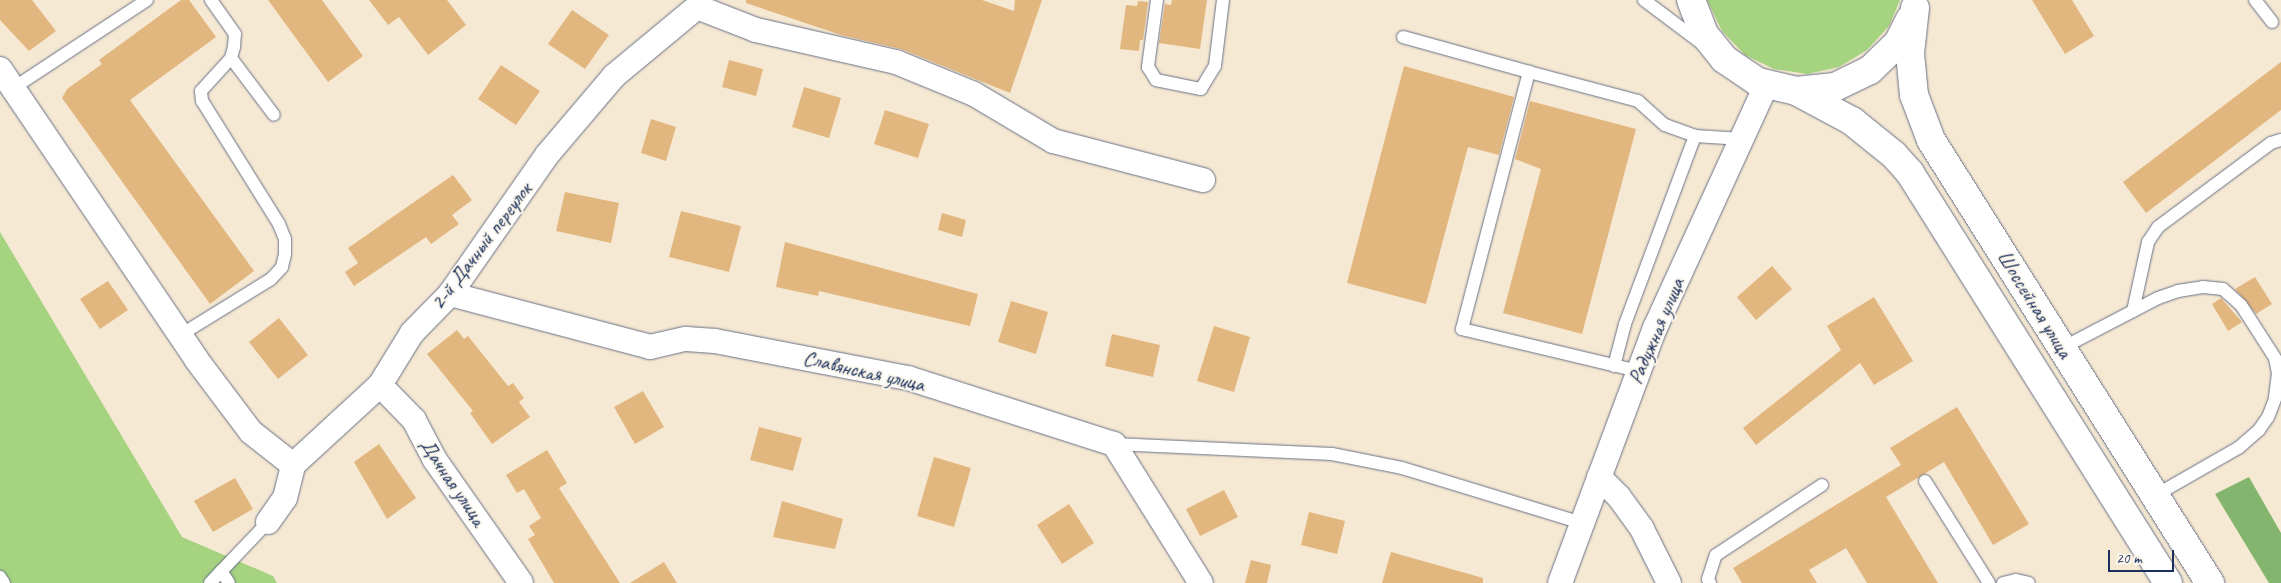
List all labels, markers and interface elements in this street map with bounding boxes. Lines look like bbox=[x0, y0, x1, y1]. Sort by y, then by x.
street label: 2-й Дачный переулок bbox=[425, 177, 537, 315]
street label: Шоссейная улица bbox=[1991, 245, 2079, 363]
street label: Радужная улица bbox=[1622, 274, 1690, 388]
street label: Славянская улица bbox=[800, 345, 928, 397]
street label: Дачная улица bbox=[415, 433, 491, 531]
scale bar bbox=[2111, 540, 2177, 572]
text: 20 m bbox=[2116, 549, 2142, 568]

